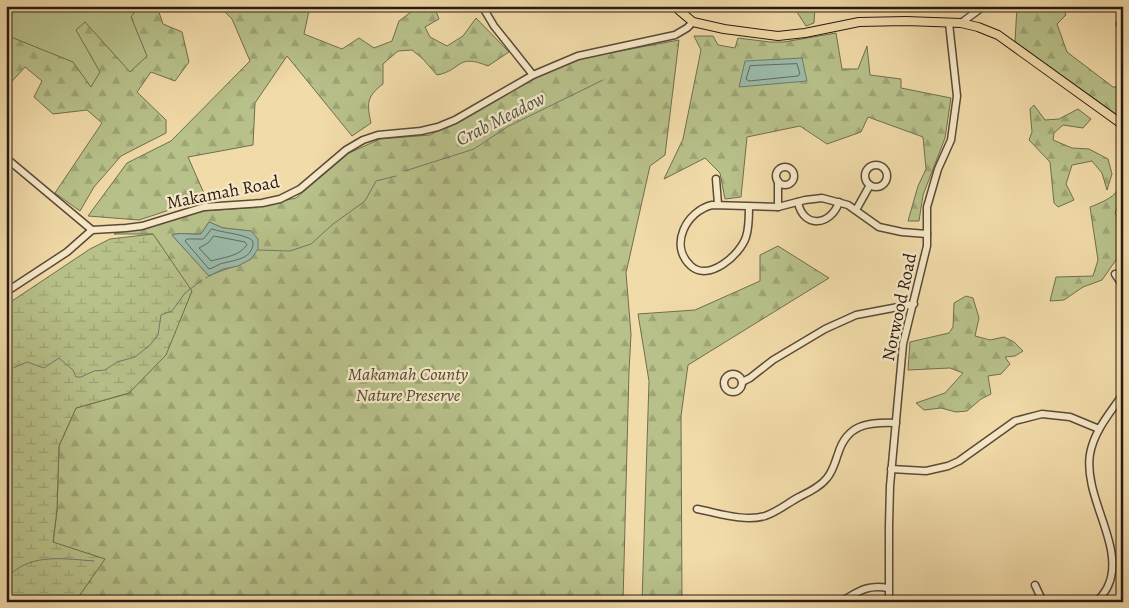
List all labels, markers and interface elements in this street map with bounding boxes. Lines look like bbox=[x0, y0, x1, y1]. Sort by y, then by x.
water label: Crab Meadow bbox=[451, 85, 550, 153]
street label: Makamah Road bbox=[165, 169, 282, 215]
street label: Norwood Road bbox=[876, 251, 922, 363]
park label: Makamah County Nature Preserve bbox=[348, 362, 468, 407]

